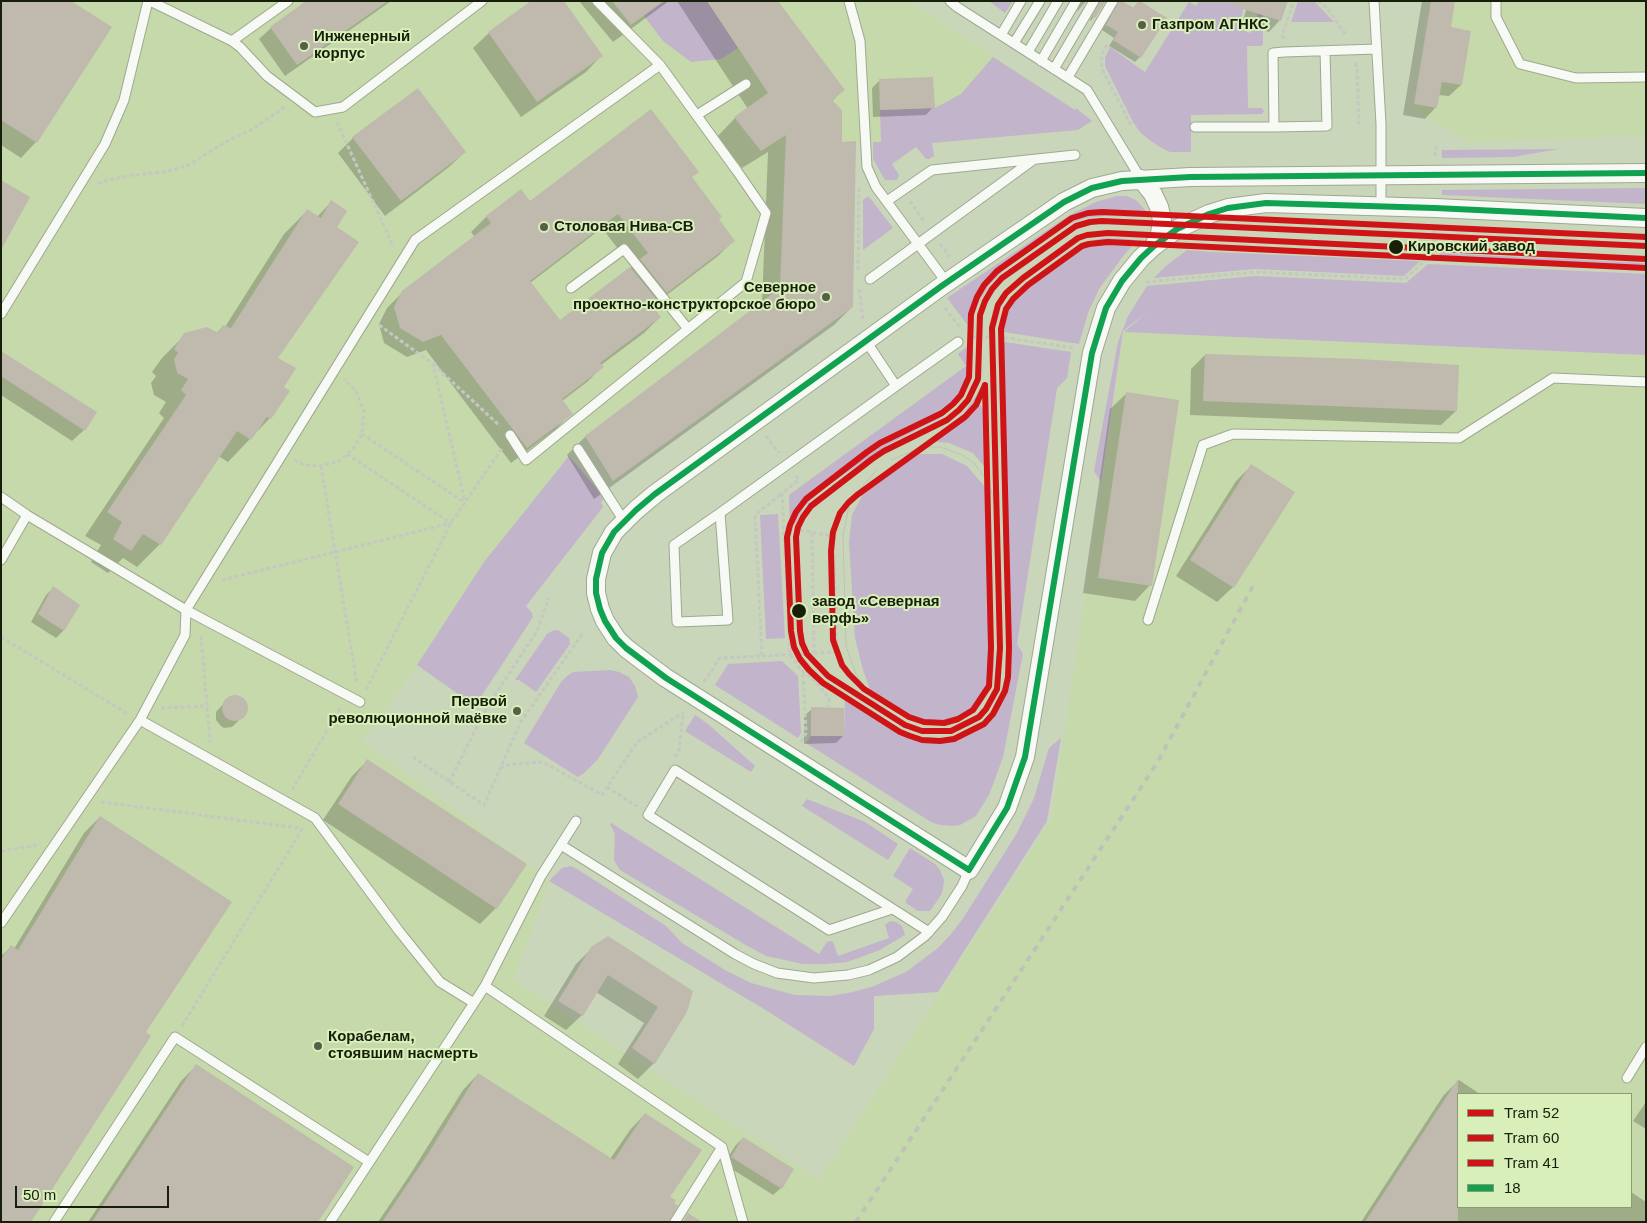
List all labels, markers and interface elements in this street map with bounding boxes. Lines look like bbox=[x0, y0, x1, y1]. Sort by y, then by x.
place label: Газпром АГНКС bbox=[1152, 16, 1269, 34]
marker: Газпром АГНКС bbox=[1136, 19, 1148, 31]
place label: Инженерный корпус bbox=[314, 28, 410, 63]
marker: Инженерный корпус bbox=[298, 40, 310, 52]
place label: Столовая Нива-СВ bbox=[554, 218, 694, 236]
marker: Столовая Нива-СВ bbox=[538, 221, 550, 233]
marker: Кировский завод bbox=[1387, 238, 1405, 256]
place label: Кировский завод bbox=[1408, 238, 1535, 256]
place label: Северное проектно-конструкторское бюро bbox=[573, 279, 816, 314]
marker: Северное проектно-конструкторское бюро bbox=[820, 291, 832, 303]
place label: завод «Северная верфь» bbox=[812, 593, 939, 628]
marker: завод «Северная верфь» bbox=[790, 602, 808, 620]
place label: Первой революционной маёвке bbox=[328, 693, 507, 728]
marker: Первой революционной маёвке bbox=[511, 705, 523, 717]
place label: Корабелам, стоявшим насмерть bbox=[328, 1028, 478, 1063]
marker: Корабелам, стоявшим насмерть bbox=[312, 1040, 324, 1052]
legend bbox=[1457, 1093, 1632, 1208]
text: Tram 52 bbox=[1504, 1104, 1559, 1121]
text: Tram 60 bbox=[1504, 1129, 1559, 1146]
text: Tram 41 bbox=[1504, 1154, 1559, 1171]
scale bar bbox=[18, 1176, 171, 1208]
text: 18 bbox=[1504, 1179, 1521, 1196]
text: 50 m bbox=[23, 1186, 56, 1203]

